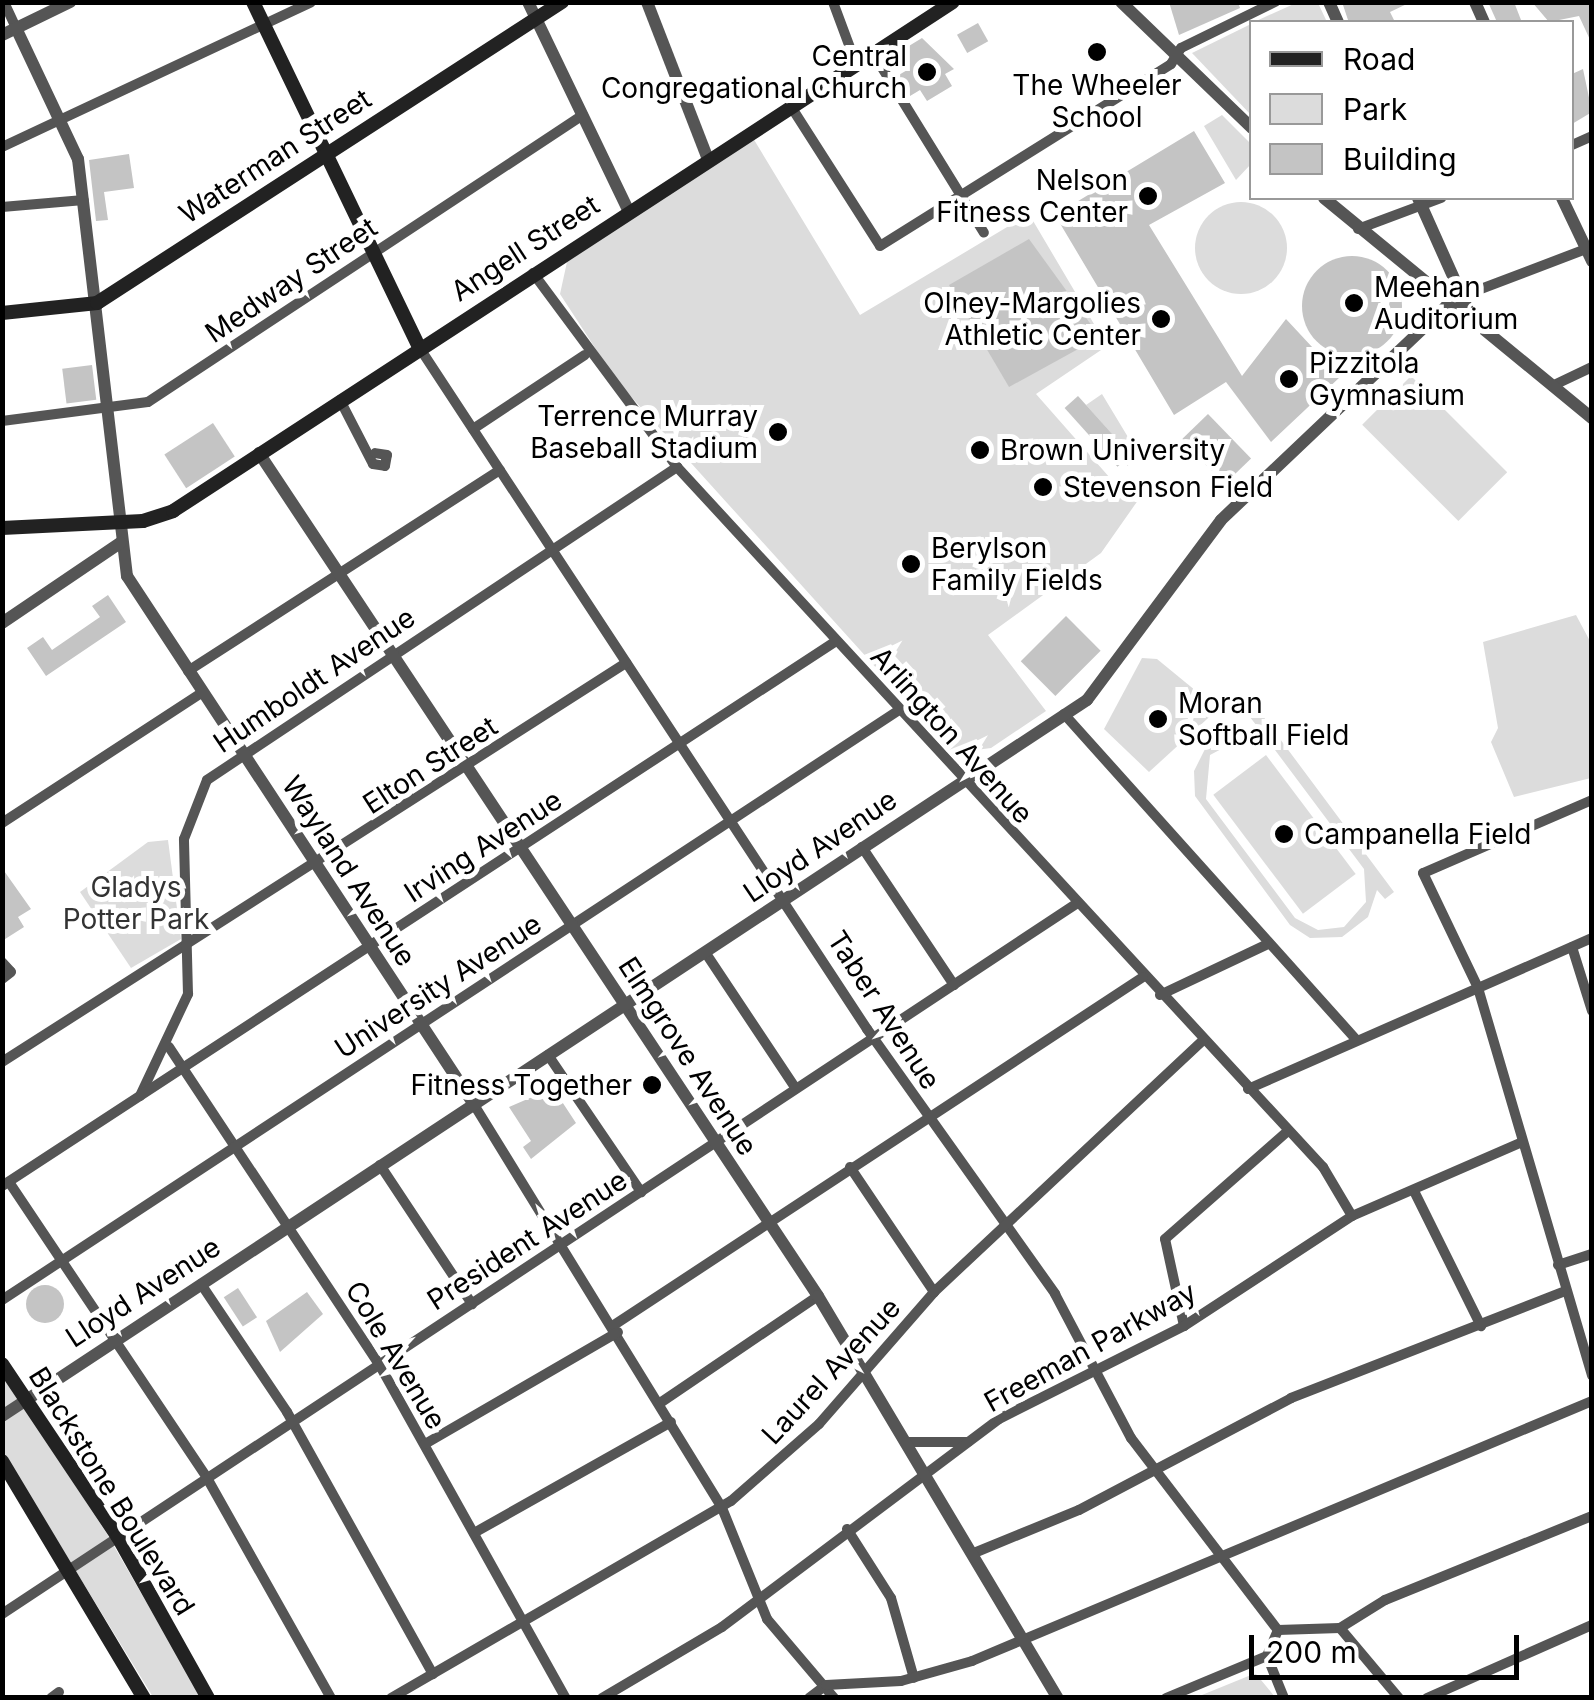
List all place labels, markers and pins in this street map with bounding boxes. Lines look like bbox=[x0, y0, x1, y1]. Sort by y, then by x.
place label: Central Congregational Church bbox=[601, 39, 907, 105]
marker: The Wheeler School bbox=[1086, 41, 1108, 63]
marker: Central Congregational Church bbox=[916, 61, 938, 83]
place label: The Wheeler School bbox=[1012, 68, 1182, 134]
place label: Nelson Fitness Center bbox=[936, 163, 1128, 229]
marker: Nelson Fitness Center bbox=[1137, 185, 1159, 207]
place label: Meehan Auditorium bbox=[1374, 270, 1518, 336]
place label: Olney-Margolies Athletic Center bbox=[923, 286, 1141, 352]
marker: Meehan Auditorium bbox=[1343, 292, 1365, 314]
marker: Olney-Margolies Athletic Center bbox=[1150, 308, 1172, 330]
place label: Pizzitola Gymnasium bbox=[1309, 346, 1465, 412]
marker: Pizzitola Gymnasium bbox=[1278, 368, 1300, 390]
place label: Terrence Murray Baseball Stadium bbox=[530, 399, 758, 465]
marker: Terrence Murray Baseball Stadium bbox=[767, 421, 789, 443]
place label: Brown University bbox=[1000, 433, 1225, 467]
marker: Brown University bbox=[969, 439, 991, 461]
place label: Stevenson Field bbox=[1063, 470, 1273, 504]
marker: Stevenson Field bbox=[1032, 476, 1054, 498]
place label: Berylson Family Fields bbox=[931, 531, 1103, 597]
marker: Berylson Family Fields bbox=[900, 553, 922, 575]
place label: Moran Softball Field bbox=[1178, 686, 1349, 752]
marker: Moran Softball Field bbox=[1147, 708, 1169, 730]
place label: Campanella Field bbox=[1304, 817, 1531, 851]
marker: Campanella Field bbox=[1273, 823, 1295, 845]
place label: Fitness Together bbox=[410, 1068, 632, 1102]
marker: Fitness Together bbox=[641, 1074, 663, 1096]

